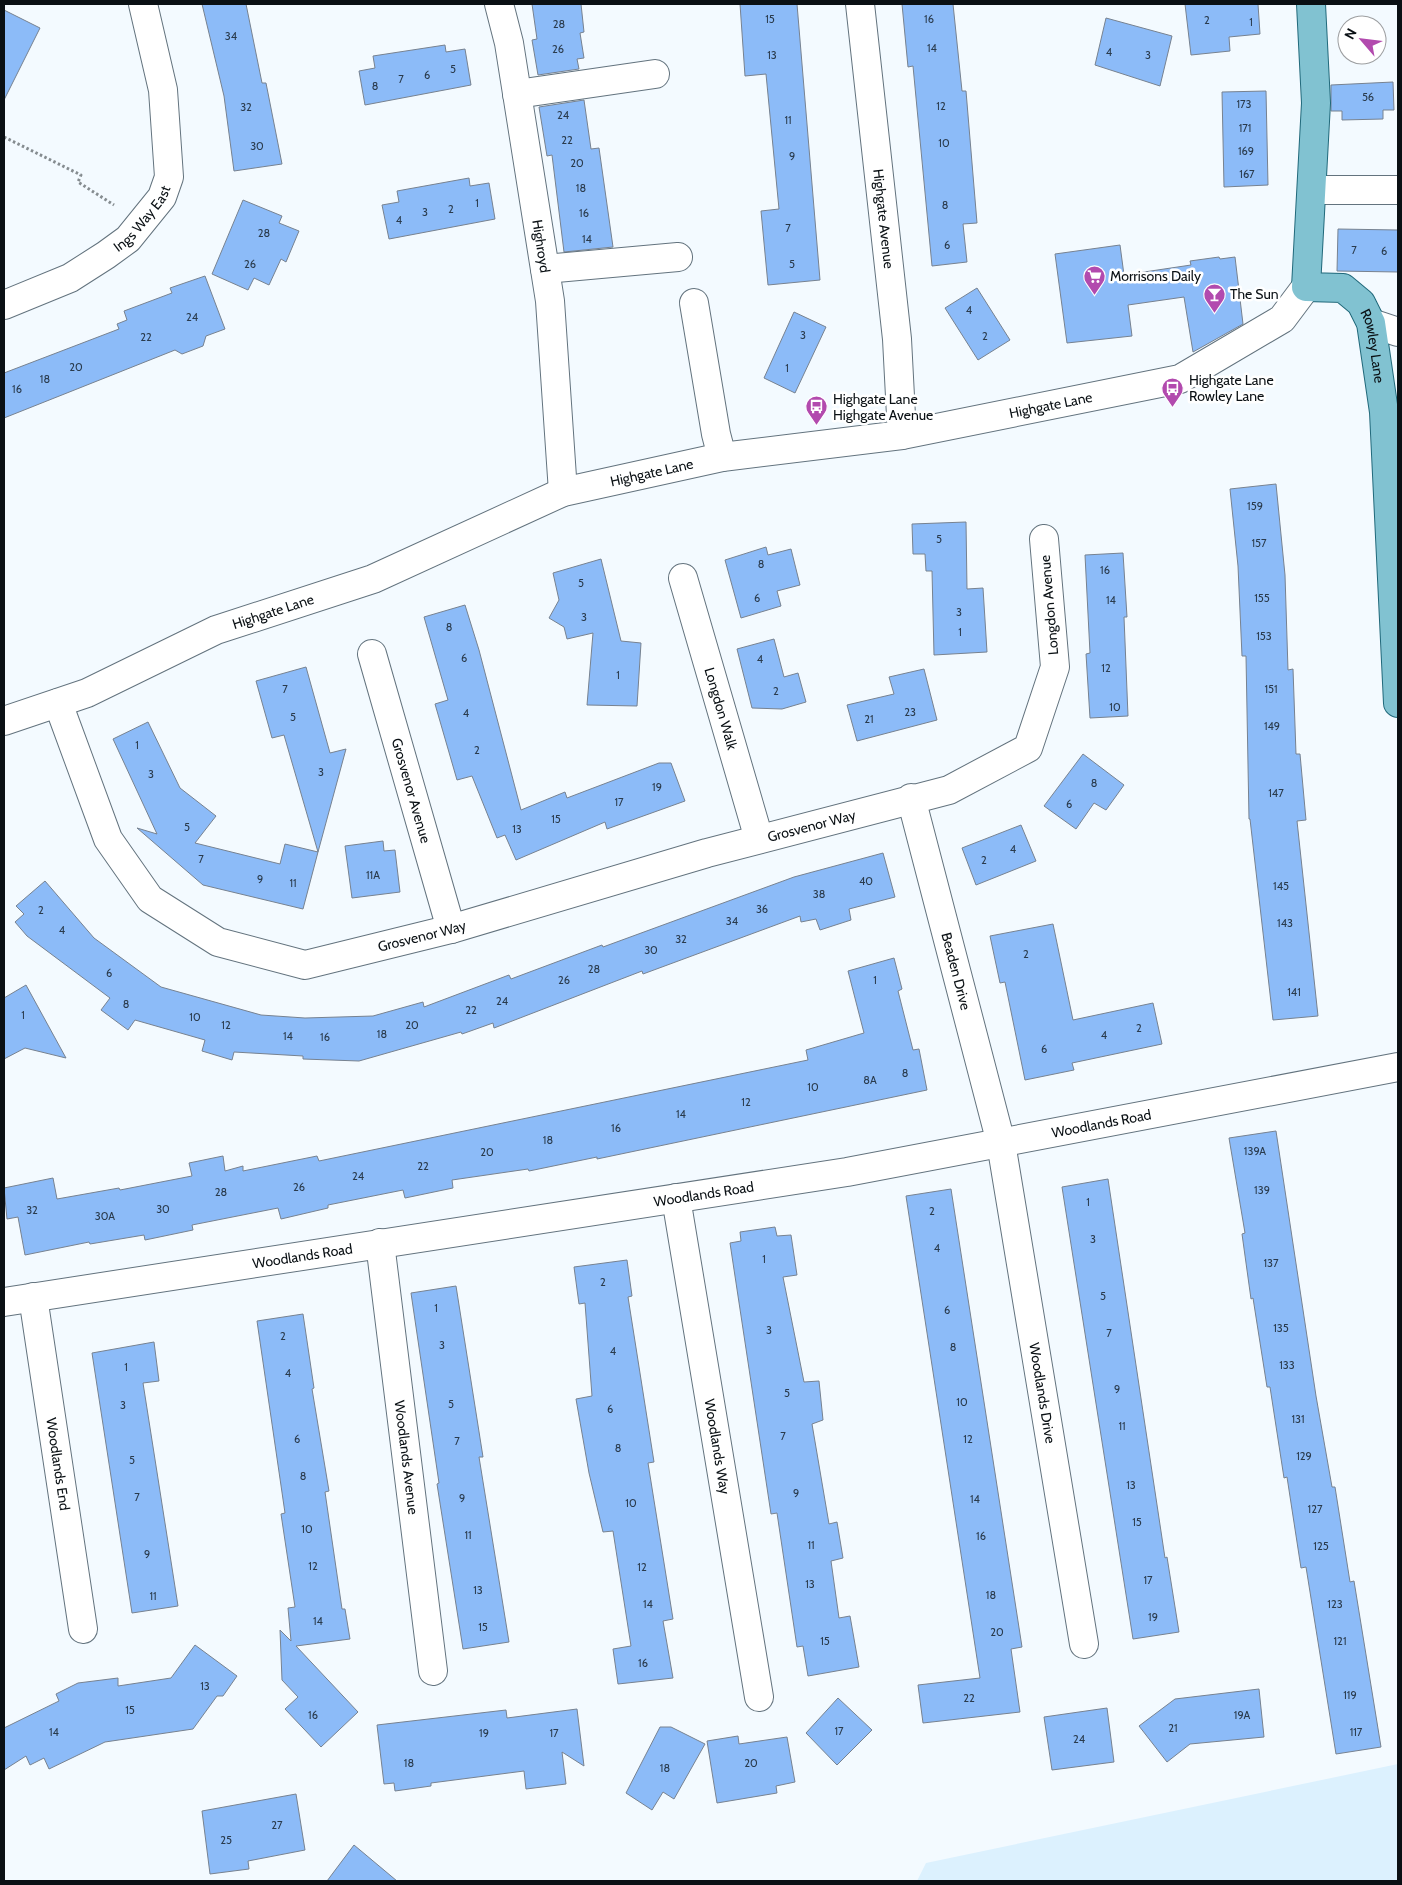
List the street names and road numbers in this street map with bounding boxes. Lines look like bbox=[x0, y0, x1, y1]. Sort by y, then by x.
street label: Highgate Avenue bbox=[869, 168, 898, 270]
street label: Ings Way East bbox=[110, 183, 174, 256]
street label: Highroyd bbox=[528, 218, 554, 274]
street label: Rowley Lane bbox=[1356, 306, 1389, 384]
street label: Highgate Lane bbox=[1007, 388, 1094, 422]
street label: Highgate Lane bbox=[608, 455, 695, 490]
street label: Longdon Avenue bbox=[1036, 554, 1062, 656]
street label: Highgate Lane bbox=[230, 590, 316, 633]
street label: Longdon Walk bbox=[701, 665, 742, 753]
street label: Grosvenor Avenue bbox=[388, 736, 435, 845]
street label: Grosvenor Way bbox=[766, 806, 858, 846]
street label: Grosvenor Way bbox=[376, 916, 468, 956]
street label: Beaden Drive bbox=[937, 930, 975, 1012]
street label: Woodlands Road bbox=[1050, 1105, 1153, 1142]
street label: Woodlands Road bbox=[652, 1178, 755, 1211]
street label: Woodlands Road bbox=[251, 1239, 354, 1273]
street label: Woodlands Drive bbox=[1025, 1341, 1060, 1445]
street label: Woodlands Way bbox=[701, 1397, 734, 1496]
street label: Woodlands Avenue bbox=[391, 1399, 423, 1515]
street label: Woodlands End bbox=[42, 1416, 74, 1512]

